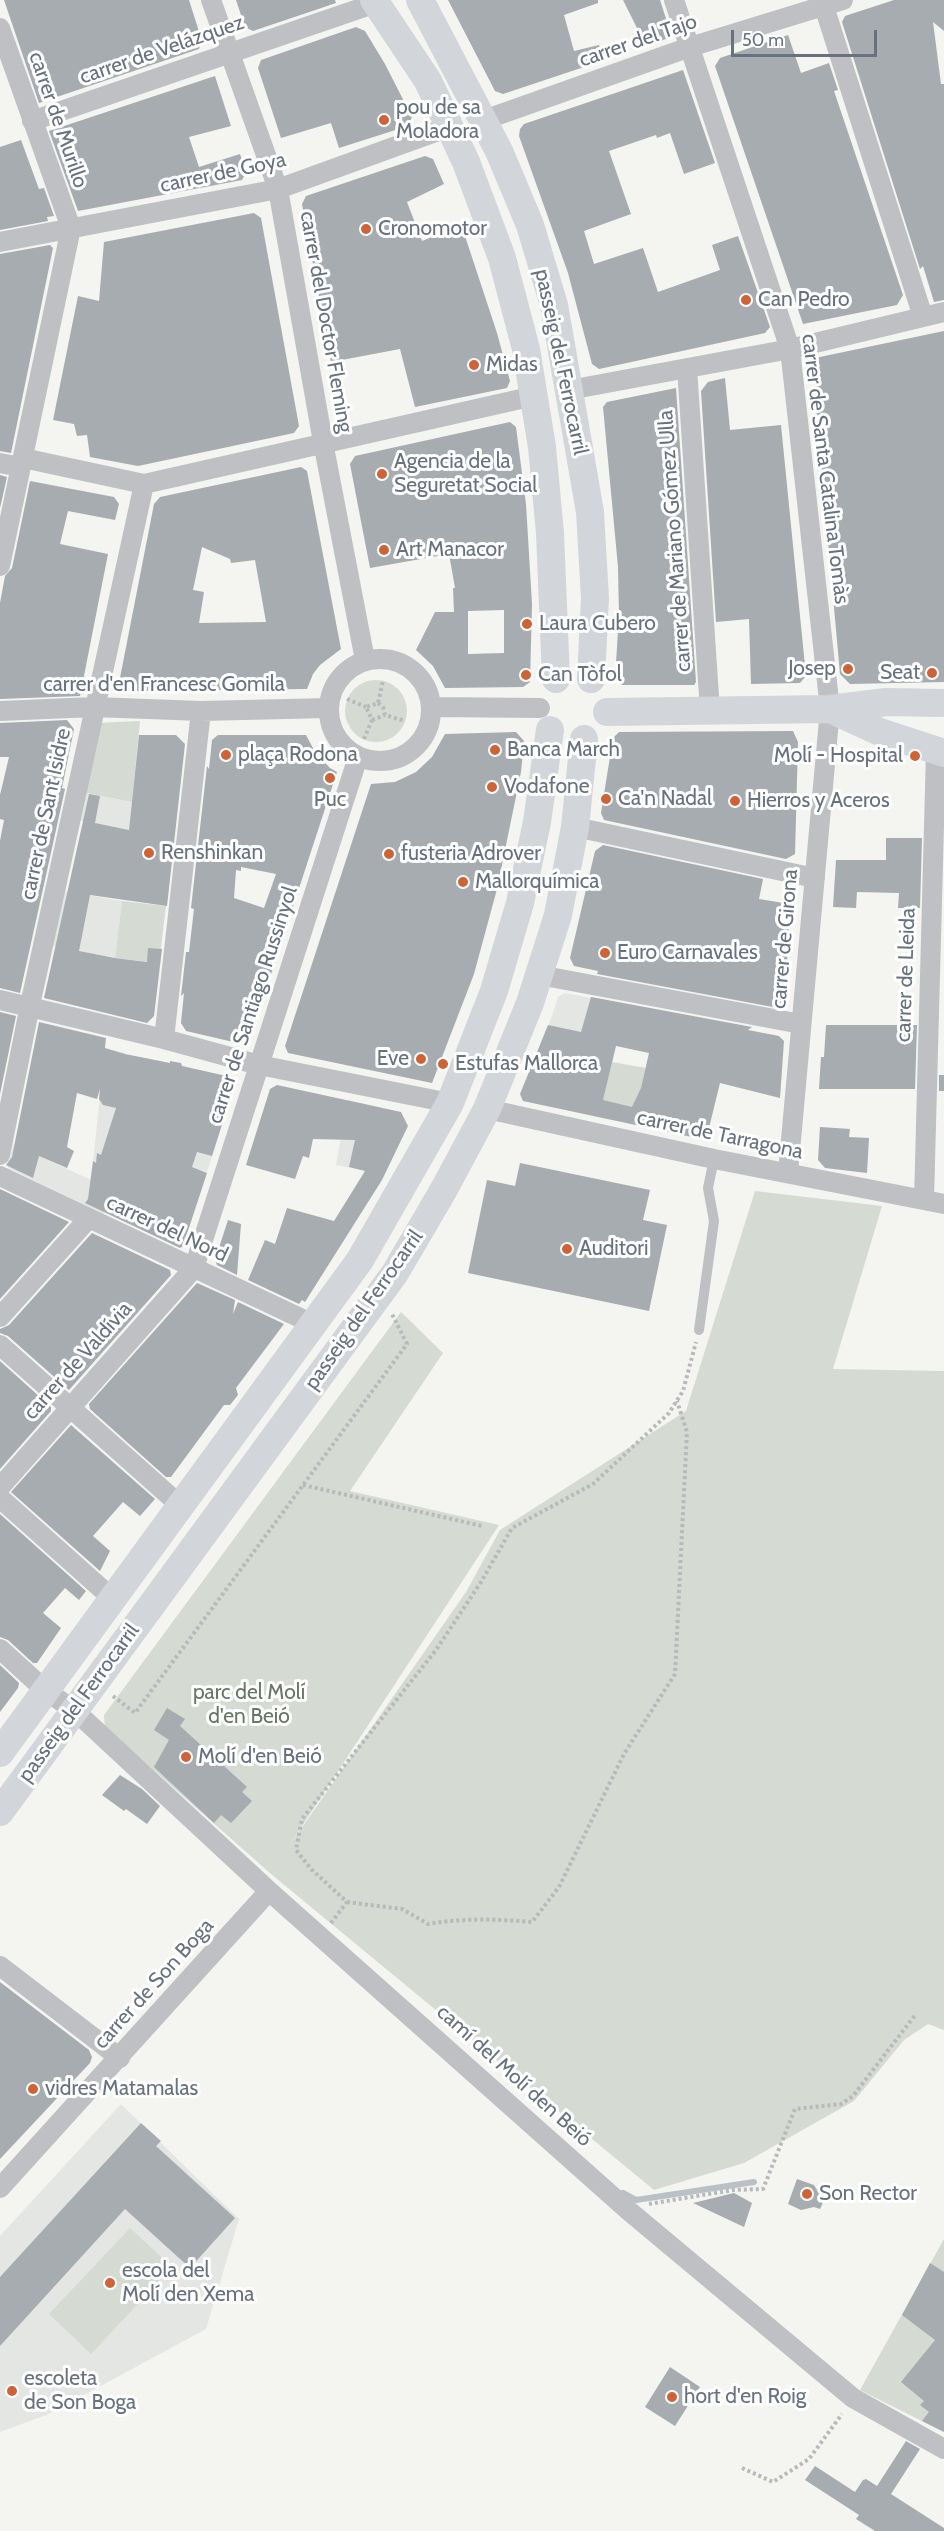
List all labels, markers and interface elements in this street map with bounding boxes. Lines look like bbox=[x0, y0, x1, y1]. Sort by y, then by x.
street label: carrer del Tajo bbox=[576, 9, 700, 73]
street label: carrer de Velázquez bbox=[76, 10, 248, 90]
scale bar bbox=[734, 18, 880, 56]
text: 50 m bbox=[742, 29, 784, 51]
street label: carrer de Murillo bbox=[23, 49, 93, 191]
place label: pou de sa Moladora bbox=[396, 95, 481, 145]
marker: pou de sa Moladora bbox=[377, 113, 391, 127]
street label: carrer de Goya bbox=[158, 147, 288, 199]
street label: carrer del Doctor Fleming bbox=[294, 209, 358, 435]
place label: Cronomotor bbox=[378, 216, 487, 242]
marker: Cronomotor bbox=[359, 222, 373, 236]
street label: passeig del Ferrocarril bbox=[529, 267, 593, 457]
place label: Can Pedro bbox=[758, 287, 850, 313]
marker: Can Pedro bbox=[739, 293, 753, 307]
street label: carrer de Santa Catalina Tomàs bbox=[796, 333, 854, 605]
place label: Midas bbox=[486, 352, 538, 378]
marker: Midas bbox=[467, 358, 481, 372]
street label: carrer de Mariano Gómez Ulla bbox=[653, 409, 697, 673]
place label: Agencia de la Seguretat Social bbox=[394, 449, 537, 499]
marker: Agencia de la Seguretat Social bbox=[375, 467, 389, 481]
place label: Art Manacor bbox=[396, 537, 504, 563]
marker: Art Manacor bbox=[377, 543, 391, 557]
place label: Laura Cubero bbox=[539, 611, 656, 637]
marker: Laura Cubero bbox=[520, 617, 534, 631]
place label: Josep bbox=[788, 656, 836, 682]
place label: Seat bbox=[880, 660, 920, 686]
place label: Can Tòfol bbox=[538, 662, 622, 688]
marker: Josep bbox=[841, 662, 855, 676]
marker: Seat bbox=[925, 666, 939, 680]
marker: Can Tòfol bbox=[519, 668, 533, 682]
street label: carrer d'en Francesc Gomila bbox=[43, 672, 285, 698]
street label: carrer de Sant Isidre bbox=[16, 726, 76, 902]
place label: Banca March bbox=[507, 737, 620, 763]
place label: plaça Rodona bbox=[238, 742, 358, 768]
marker: Banca March bbox=[488, 743, 502, 757]
place label: Molí - Hospital bbox=[774, 743, 903, 769]
marker: plaça Rodona bbox=[219, 748, 233, 762]
marker: Molí - Hospital bbox=[908, 749, 922, 763]
marker: Puc bbox=[323, 771, 337, 785]
place label: Vodafone bbox=[504, 774, 590, 800]
marker: Vodafone bbox=[485, 780, 499, 794]
place label: Ca'n Nadal bbox=[618, 786, 712, 812]
place label: Puc bbox=[314, 787, 346, 813]
place label: Hierros y Aceros bbox=[747, 788, 890, 814]
marker: Ca'n Nadal bbox=[599, 792, 613, 806]
marker: Hierros y Aceros bbox=[728, 794, 742, 808]
place label: Renshinkan bbox=[161, 840, 263, 866]
place label: fusteria Adrover bbox=[401, 841, 541, 867]
marker: Renshinkan bbox=[142, 846, 156, 860]
marker: fusteria Adrover bbox=[382, 847, 396, 861]
street label: carrer de Girona bbox=[766, 868, 804, 1010]
place label: Mallorquímica bbox=[475, 869, 599, 895]
marker: Mallorquímica bbox=[456, 875, 470, 889]
street label: carrer de Santiago Russinyol bbox=[203, 883, 303, 1127]
street label: carrer de Lleida bbox=[891, 908, 921, 1042]
place label: Euro Carnavales bbox=[617, 940, 758, 966]
marker: Euro Carnavales bbox=[598, 946, 612, 960]
place label: Eve bbox=[377, 1046, 409, 1072]
place label: Estufas Mallorca bbox=[455, 1051, 598, 1077]
marker: Eve bbox=[414, 1052, 428, 1066]
marker: Estufas Mallorca bbox=[436, 1057, 450, 1071]
street label: carrer de Tarragona bbox=[635, 1105, 805, 1165]
street label: carrer del Nord bbox=[102, 1190, 232, 1268]
street label: passeig del Ferrocarril bbox=[299, 1225, 429, 1395]
place label: Auditori bbox=[579, 1236, 648, 1262]
marker: Auditori bbox=[560, 1242, 574, 1256]
street label: carrer de Valdívia bbox=[19, 1297, 137, 1425]
street label: passeig del Ferrocarril bbox=[13, 1619, 145, 1787]
park label: parc del Molí d'en Beió bbox=[193, 1680, 305, 1730]
place label: Molí d'en Beió bbox=[198, 1744, 322, 1770]
marker: Molí d'en Beió bbox=[179, 1750, 193, 1764]
street label: carrer de Son Boga bbox=[89, 1914, 219, 2054]
street label: camí del Molí den Beió bbox=[431, 2000, 597, 2152]
place label: vidres Matamalas bbox=[45, 2076, 198, 2102]
marker: vidres Matamalas bbox=[26, 2082, 40, 2096]
place label: Son Rector bbox=[819, 2181, 917, 2207]
marker: Son Rector bbox=[800, 2187, 814, 2201]
place label: escola del Molí den Xema bbox=[122, 2258, 254, 2308]
marker: escola del Molí den Xema bbox=[103, 2276, 117, 2290]
place label: escoleta de Son Boga bbox=[24, 2366, 136, 2416]
marker: escoleta de Son Boga bbox=[5, 2384, 19, 2398]
place label: hort d'en Roig bbox=[684, 2384, 806, 2410]
marker: hort d'en Roig bbox=[665, 2390, 679, 2404]

